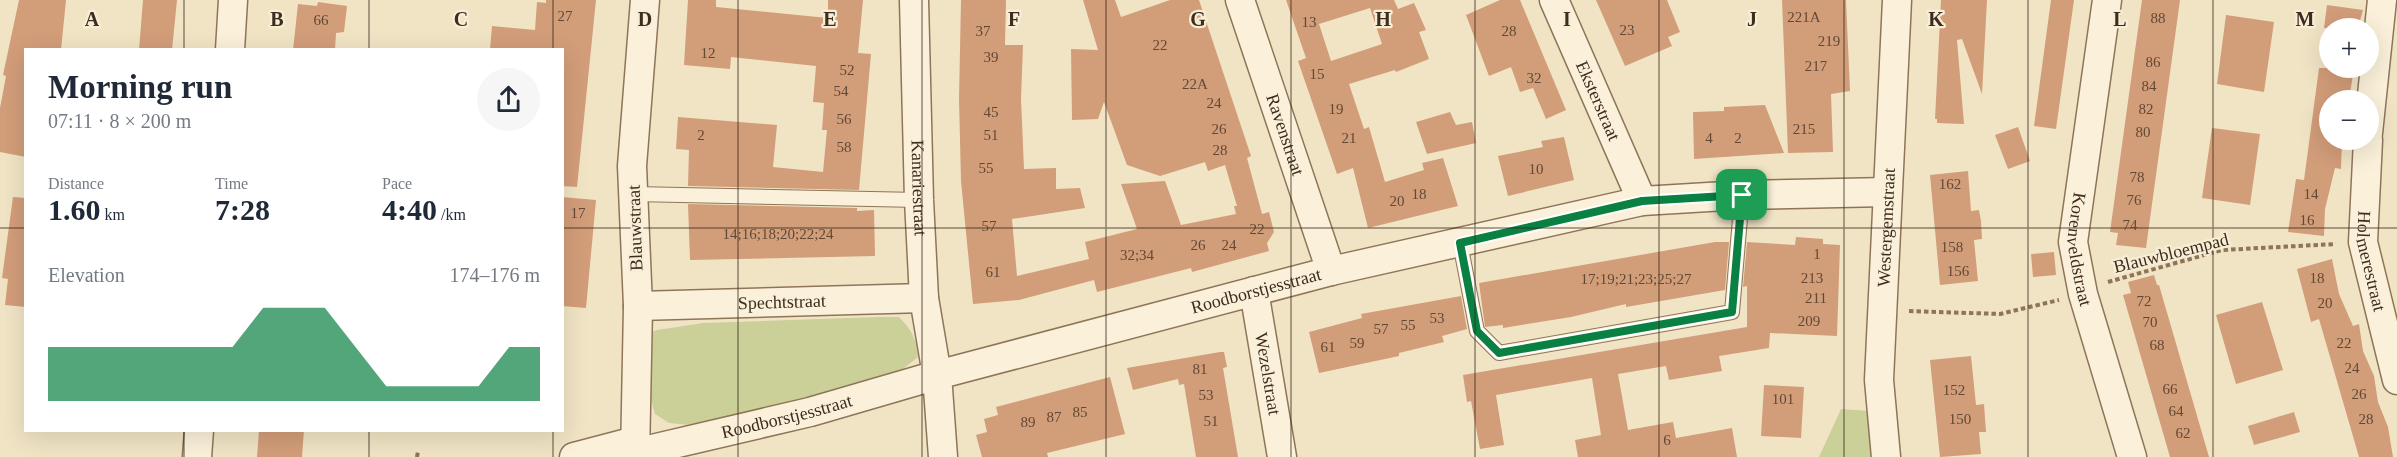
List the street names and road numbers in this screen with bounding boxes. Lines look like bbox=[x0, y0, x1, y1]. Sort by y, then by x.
street label: Eksterstraat bbox=[1572, 58, 1624, 144]
street label: Ravenstraat bbox=[1262, 91, 1308, 178]
street label: Kanariestraat bbox=[908, 140, 931, 236]
street label: Westergemstraat bbox=[1873, 167, 1899, 288]
street label: Blauwstraat bbox=[624, 185, 646, 271]
street label: Korenveldstraat bbox=[2063, 191, 2096, 309]
street label: Holmerestraat bbox=[2352, 210, 2390, 313]
street label: Blauwbloempad bbox=[2111, 229, 2231, 277]
street label: Roodborstjesstraat bbox=[1189, 264, 1323, 318]
street label: Spechtstraat bbox=[738, 291, 826, 313]
street label: Wezelstraat bbox=[1251, 331, 1285, 417]
street label: Roodborstjesstraat bbox=[719, 390, 854, 442]

